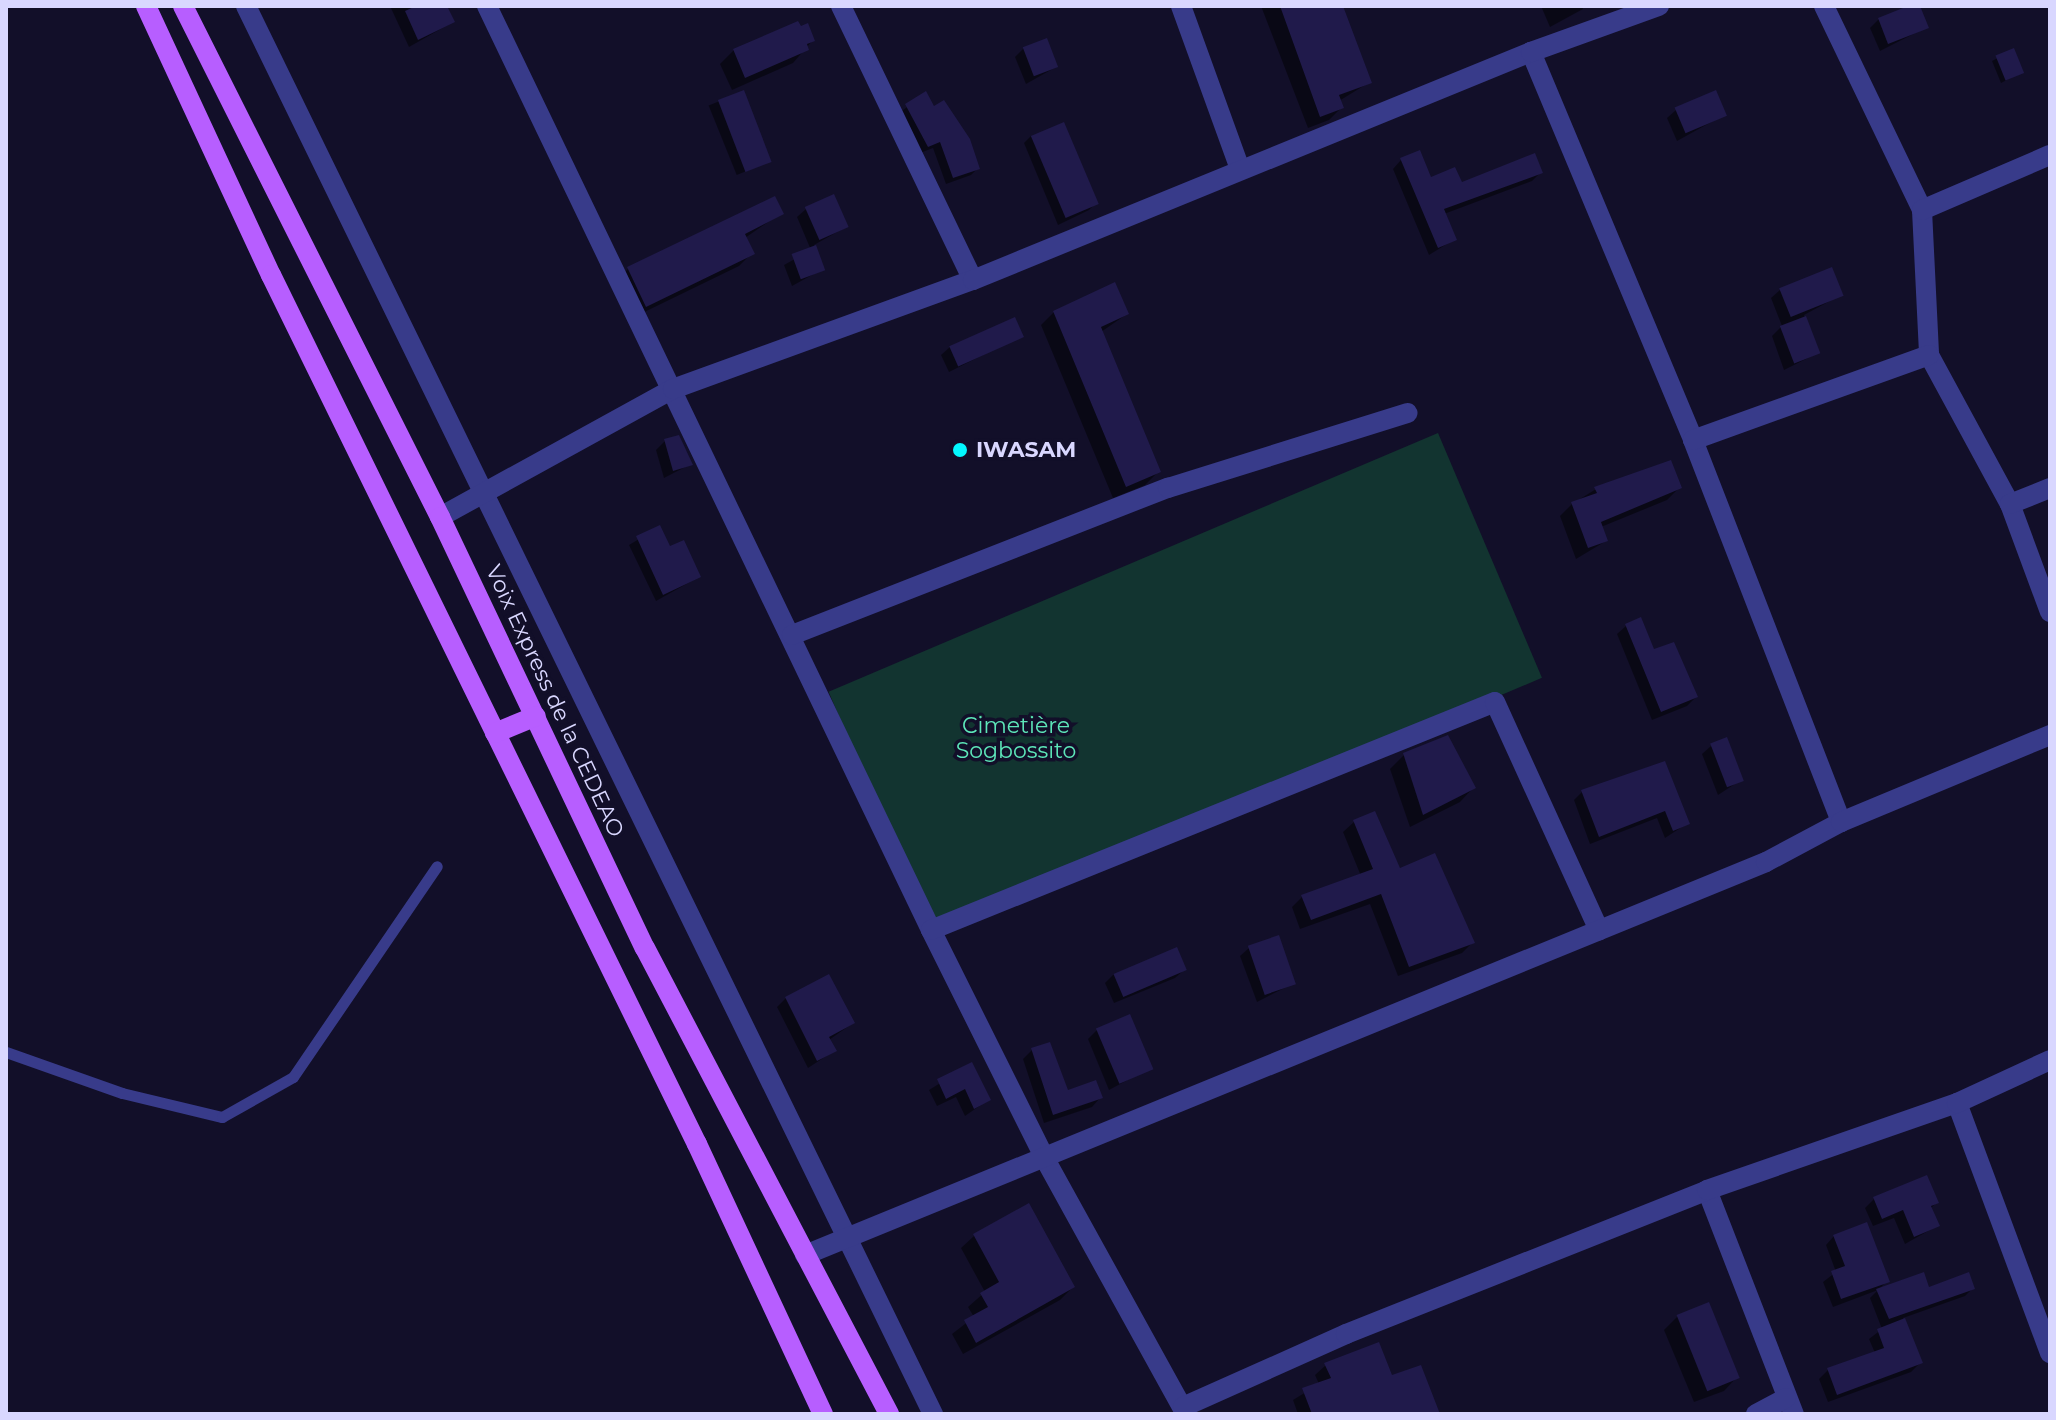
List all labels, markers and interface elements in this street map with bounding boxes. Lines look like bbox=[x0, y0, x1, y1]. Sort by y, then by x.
place label: IWASAM bbox=[976, 437, 1076, 463]
marker: IWASAM bbox=[951, 441, 969, 459]
street label: Voix Express de la CEDEAO bbox=[480, 561, 630, 841]
park label: Cimetière Sogbossito bbox=[956, 712, 1076, 764]

